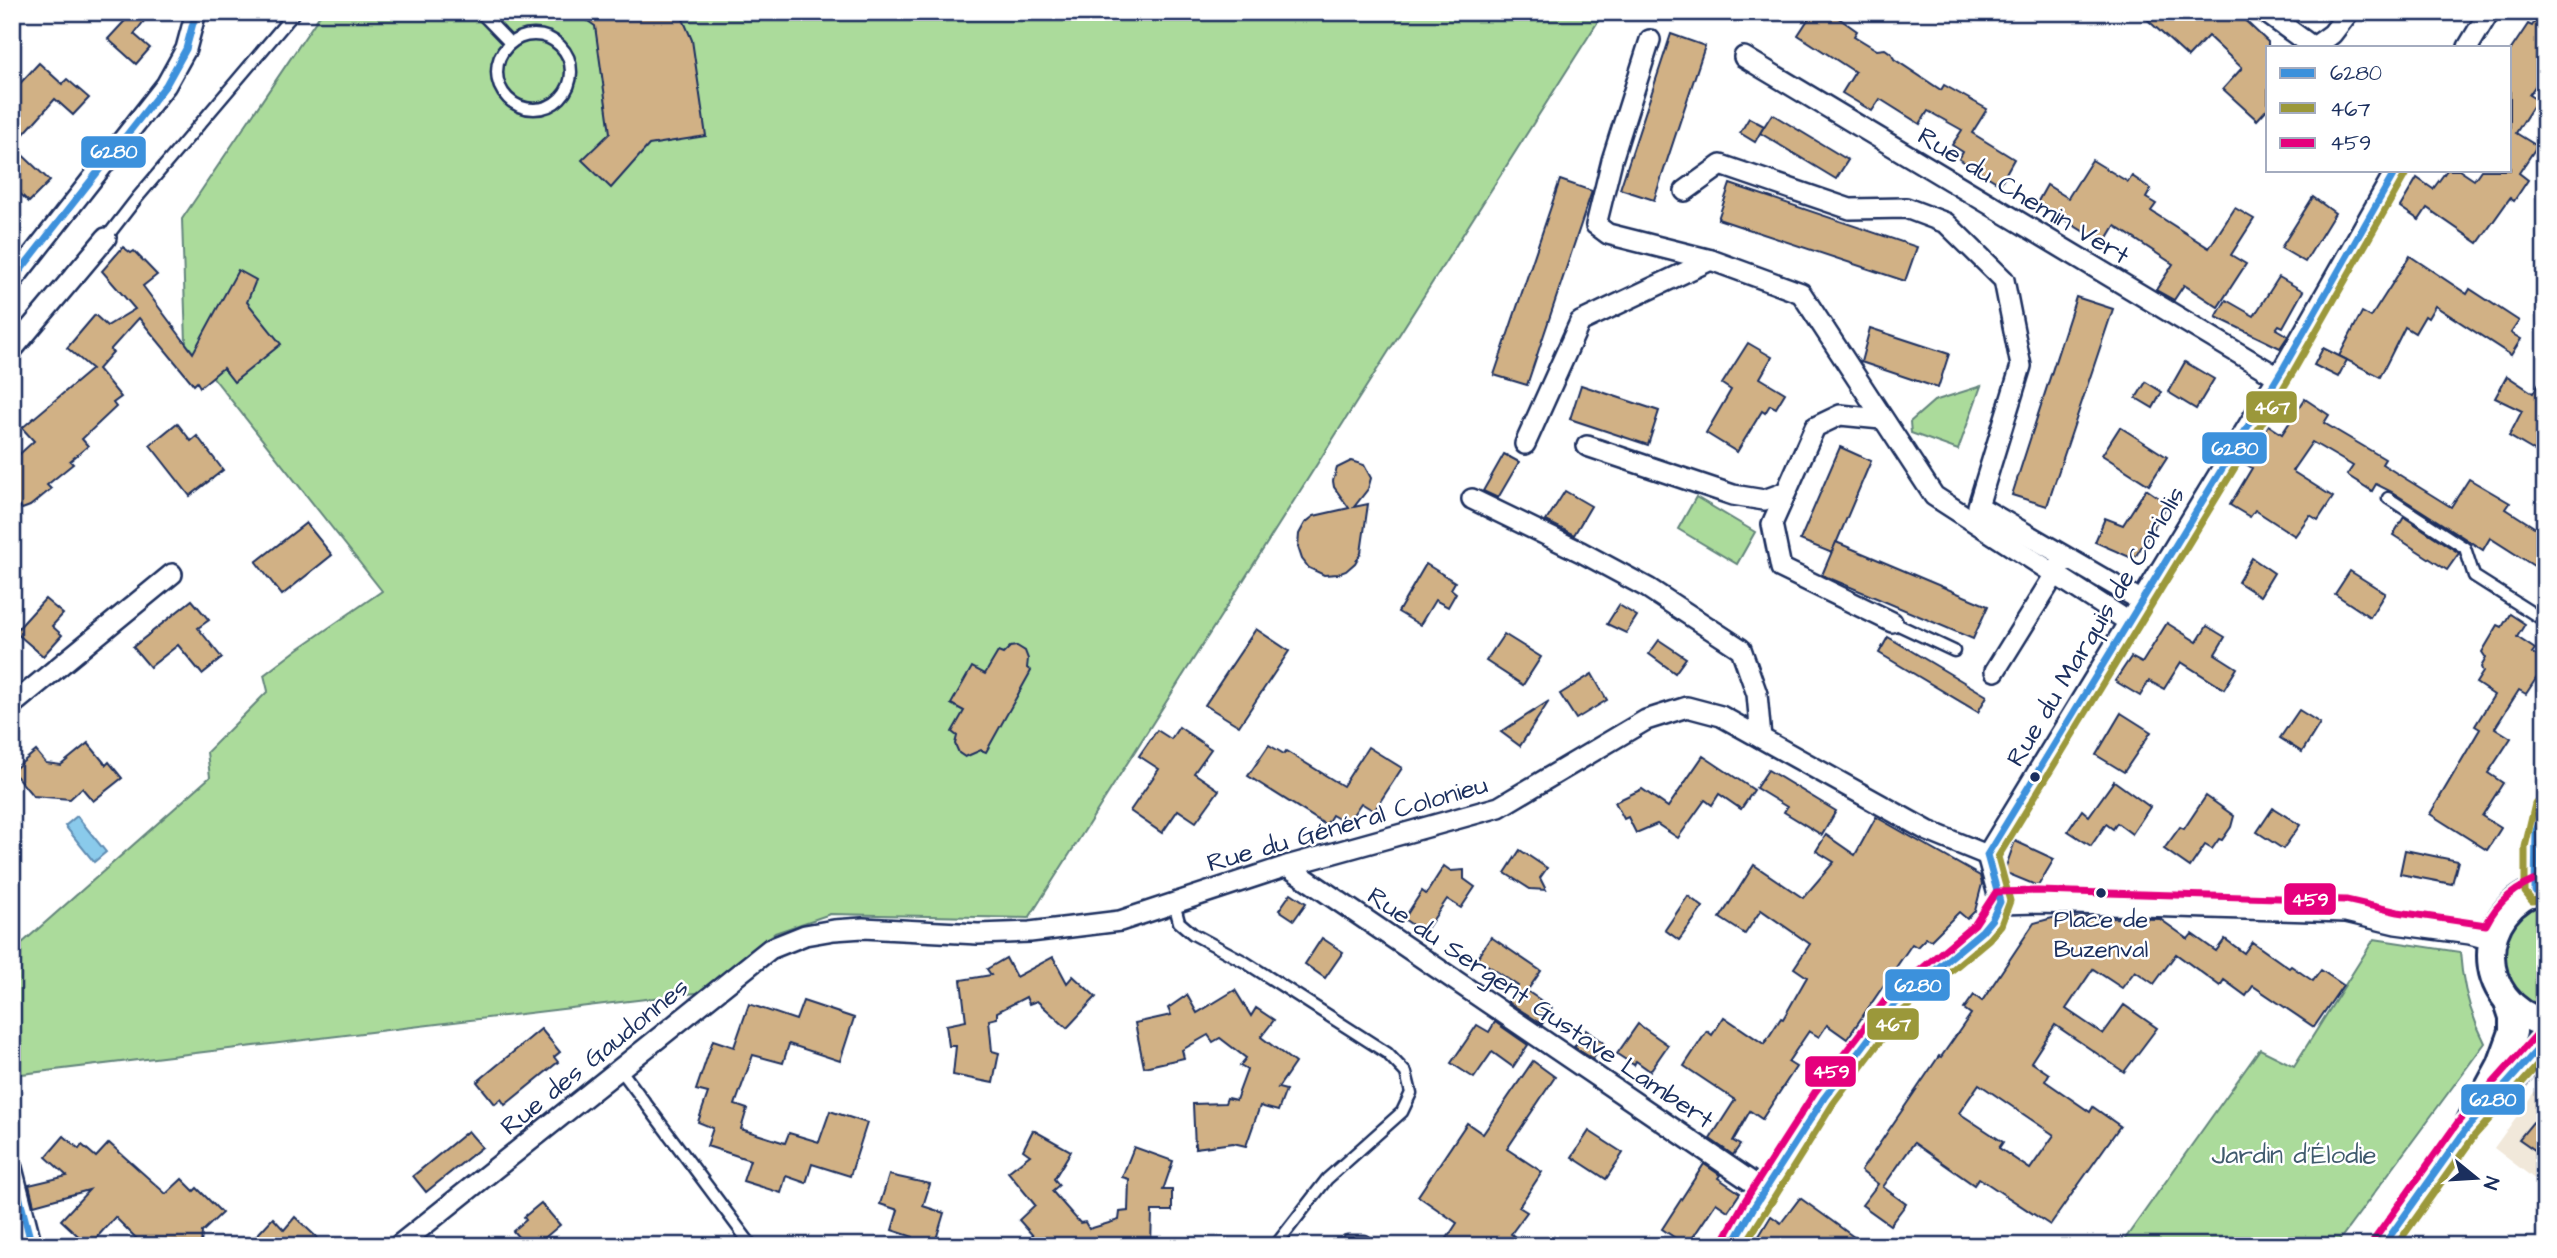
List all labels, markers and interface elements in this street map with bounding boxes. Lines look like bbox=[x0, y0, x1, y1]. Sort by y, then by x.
legend bbox=[2266, 46, 2512, 172]
text: 6280 bbox=[2330, 59, 2382, 88]
text: 467 bbox=[2330, 95, 2370, 124]
street label: Rue du Chemin Vert bbox=[1911, 118, 2137, 274]
text: 459 bbox=[2330, 129, 2371, 158]
line badge: 6280 bbox=[80, 135, 147, 169]
text: 6280 bbox=[90, 139, 138, 166]
line badge: 467 bbox=[2245, 390, 2298, 424]
text: 467 bbox=[2254, 395, 2291, 422]
line badge: 6280 bbox=[2201, 431, 2268, 465]
text: 6280 bbox=[2211, 436, 2259, 463]
street label: Rue du Marquis de Coriolis bbox=[1998, 480, 2194, 773]
street label: Rue du Général Colonieu bbox=[1203, 767, 1492, 881]
unlabelled marker bbox=[2028, 770, 2042, 784]
street label: Rue du Sergent Gustave Lambert bbox=[1359, 878, 1721, 1139]
line badge: 459 bbox=[2283, 882, 2337, 916]
marker: Place de Buzenval bbox=[2094, 886, 2108, 900]
text: 459 bbox=[2291, 887, 2329, 914]
place label: Place de Buzenval bbox=[2054, 903, 2148, 967]
line badge: 6280 bbox=[1884, 968, 1951, 1002]
street label: Rue des Gaudonnes bbox=[493, 970, 696, 1144]
text: 6280 bbox=[1894, 973, 1942, 1000]
line badge: 467 bbox=[1866, 1007, 1920, 1041]
text: 467 bbox=[1875, 1012, 1912, 1039]
line badge: 459 bbox=[1804, 1055, 1857, 1088]
text: 459 bbox=[1812, 1059, 1850, 1086]
line badge: 6280 bbox=[2460, 1083, 2526, 1116]
text: 6280 bbox=[2469, 1087, 2517, 1114]
park label: Jardin d'Élodie bbox=[2212, 1137, 2377, 1173]
north arrow bbox=[2442, 1142, 2512, 1212]
text: N bbox=[2476, 1173, 2505, 1193]

